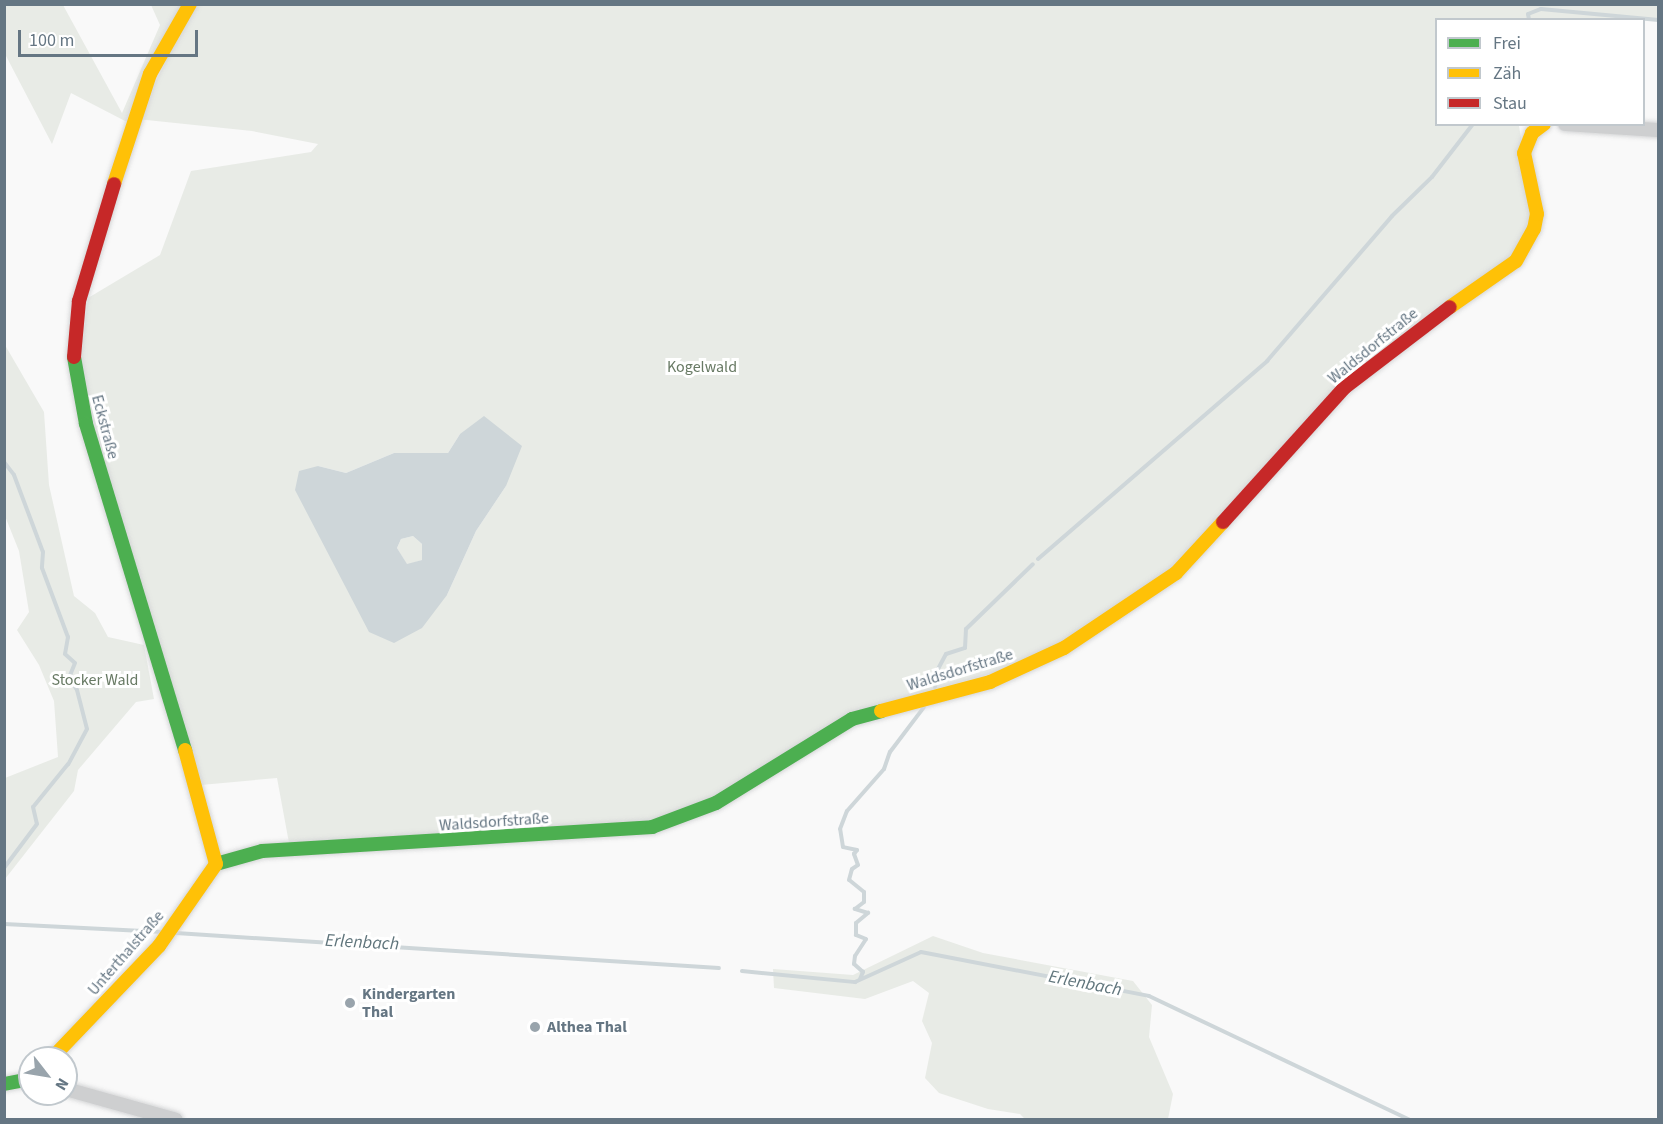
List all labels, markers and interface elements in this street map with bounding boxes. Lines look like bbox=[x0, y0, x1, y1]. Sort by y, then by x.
scale bar bbox=[21, 18, 201, 56]
legend bbox=[1435, 18, 1645, 126]
text: 100 m bbox=[29, 28, 74, 53]
text: Frei bbox=[1493, 31, 1521, 56]
text: Zäh bbox=[1493, 61, 1521, 86]
text: Stau bbox=[1493, 91, 1527, 116]
street label: Waldsdorfstraße bbox=[1324, 304, 1422, 388]
park label: Kogelwald bbox=[667, 357, 737, 377]
street label: Eckstraße bbox=[87, 393, 123, 461]
street label: Waldsdorfstraße bbox=[905, 645, 1015, 695]
park label: Stocker Wald bbox=[52, 670, 138, 690]
street label: Waldsdorfstraße bbox=[438, 809, 550, 835]
street label: Unterthalstraße bbox=[84, 907, 168, 999]
water label: Erlenbach bbox=[324, 930, 400, 956]
water label: Erlenbach bbox=[1046, 966, 1124, 1002]
place label: Kindergarten Thal bbox=[362, 984, 455, 1022]
marker: Kindergarten Thal bbox=[343, 996, 357, 1010]
place label: Althea Thal bbox=[547, 1017, 627, 1037]
marker: Althea Thal bbox=[528, 1020, 542, 1034]
north arrow bbox=[18, 1046, 78, 1106]
text: N bbox=[50, 1074, 74, 1094]

